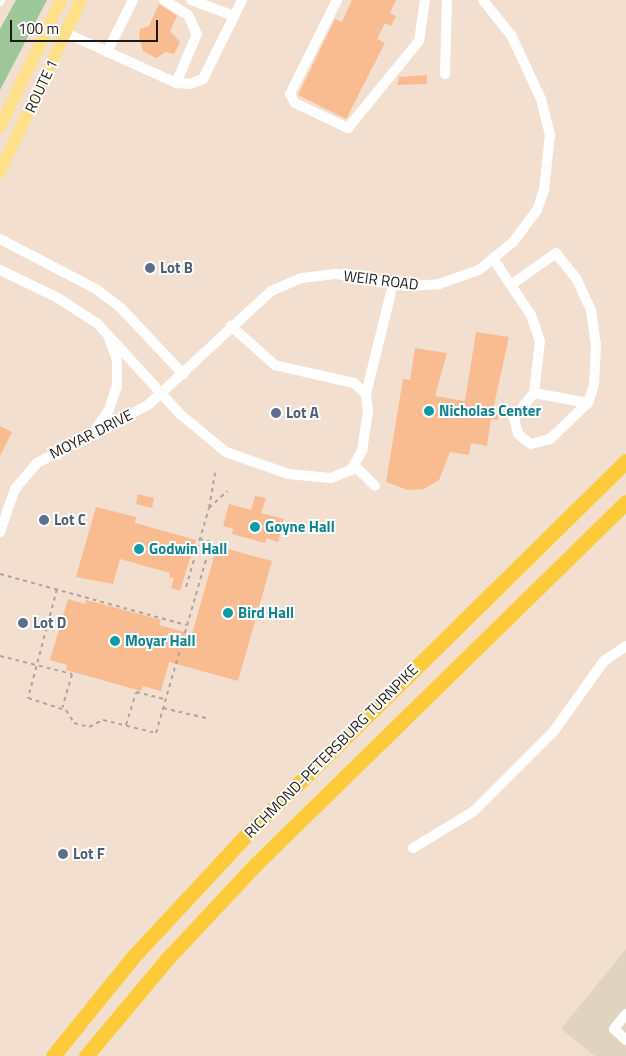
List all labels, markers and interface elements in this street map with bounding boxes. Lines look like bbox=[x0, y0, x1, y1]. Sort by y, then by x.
scale bar bbox=[12, 10, 160, 42]
text: 100 m bbox=[18, 17, 59, 40]
street label: ROUTE 1 bbox=[21, 57, 61, 115]
place label: Lot B bbox=[160, 259, 193, 277]
marker: Lot B bbox=[144, 262, 156, 274]
street label: WEIR ROAD bbox=[342, 266, 420, 294]
place label: Nicholas Center bbox=[439, 402, 541, 420]
place label: Lot A bbox=[286, 404, 319, 422]
street label: MOYAR DRIVE bbox=[47, 405, 135, 463]
marker: Nicholas Center bbox=[423, 405, 435, 417]
marker: Lot A bbox=[270, 407, 282, 419]
place label: Lot C bbox=[54, 511, 86, 529]
marker: Lot C bbox=[38, 514, 50, 526]
place label: Goyne Hall bbox=[265, 518, 335, 536]
marker: Goyne Hall bbox=[249, 521, 261, 533]
place label: Godwin Hall bbox=[149, 540, 227, 558]
marker: Godwin Hall bbox=[133, 543, 145, 555]
place label: Bird Hall bbox=[238, 604, 294, 622]
marker: Bird Hall bbox=[222, 607, 234, 619]
place label: Lot D bbox=[33, 614, 66, 632]
marker: Lot D bbox=[17, 617, 29, 629]
place label: Moyar Hall bbox=[125, 632, 195, 650]
marker: Moyar Hall bbox=[109, 635, 121, 647]
street label: RICHMOND-PETERSBURG TURNPIKE bbox=[241, 661, 421, 841]
place label: Lot F bbox=[73, 845, 105, 863]
marker: Lot F bbox=[57, 848, 69, 860]

